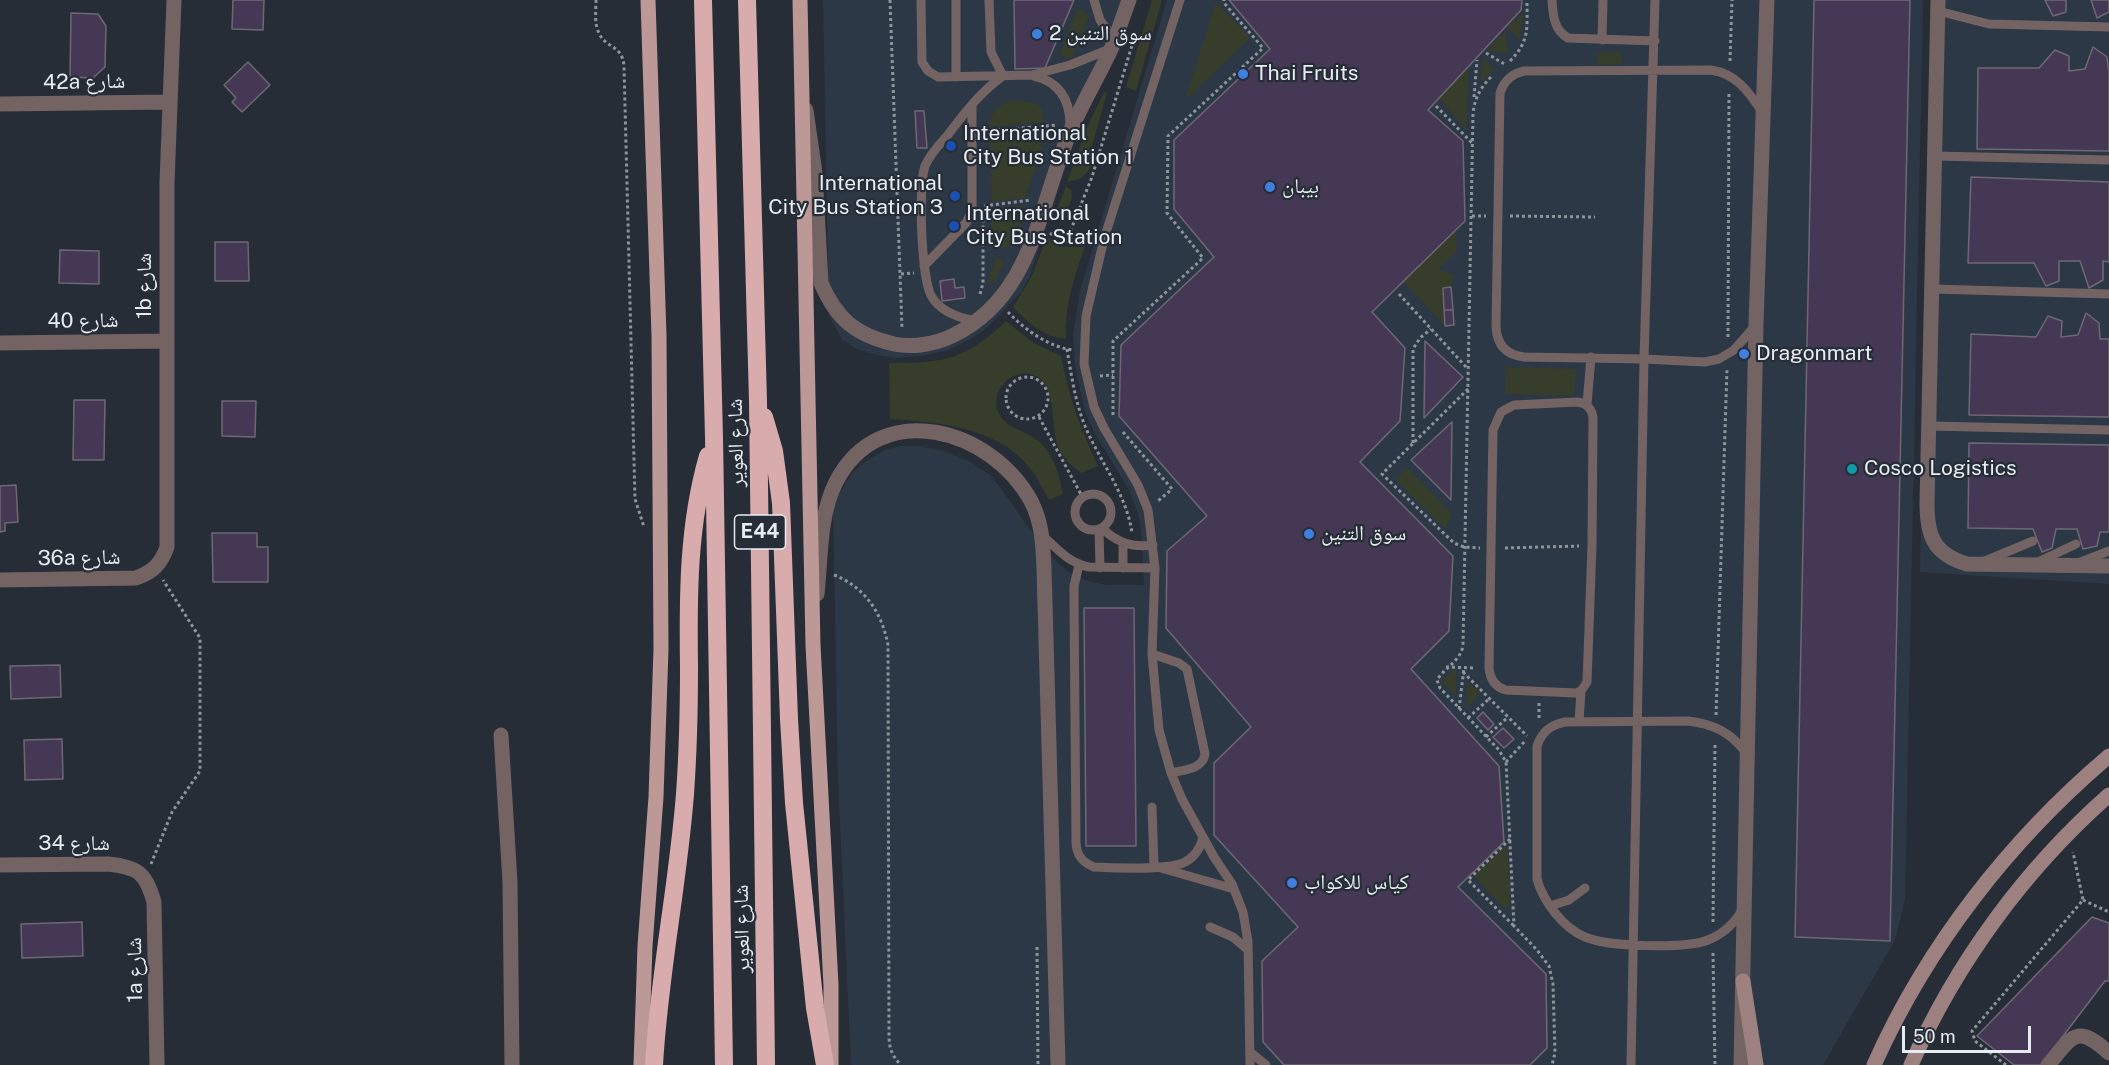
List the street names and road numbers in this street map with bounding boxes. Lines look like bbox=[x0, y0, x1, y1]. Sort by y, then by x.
street label: 42a شارع bbox=[43, 69, 125, 95]
street label: 1b شارع bbox=[132, 253, 158, 319]
street label: شارع 40 bbox=[47, 308, 119, 334]
street label: شارع العوير bbox=[723, 398, 749, 488]
road number: E44 bbox=[734, 515, 786, 549]
street label: 36a شارع bbox=[37, 545, 121, 571]
street label: شارع 34 bbox=[38, 831, 110, 857]
street label: شارع العوير bbox=[729, 884, 755, 974]
street label: 1a شارع bbox=[122, 937, 148, 1003]

